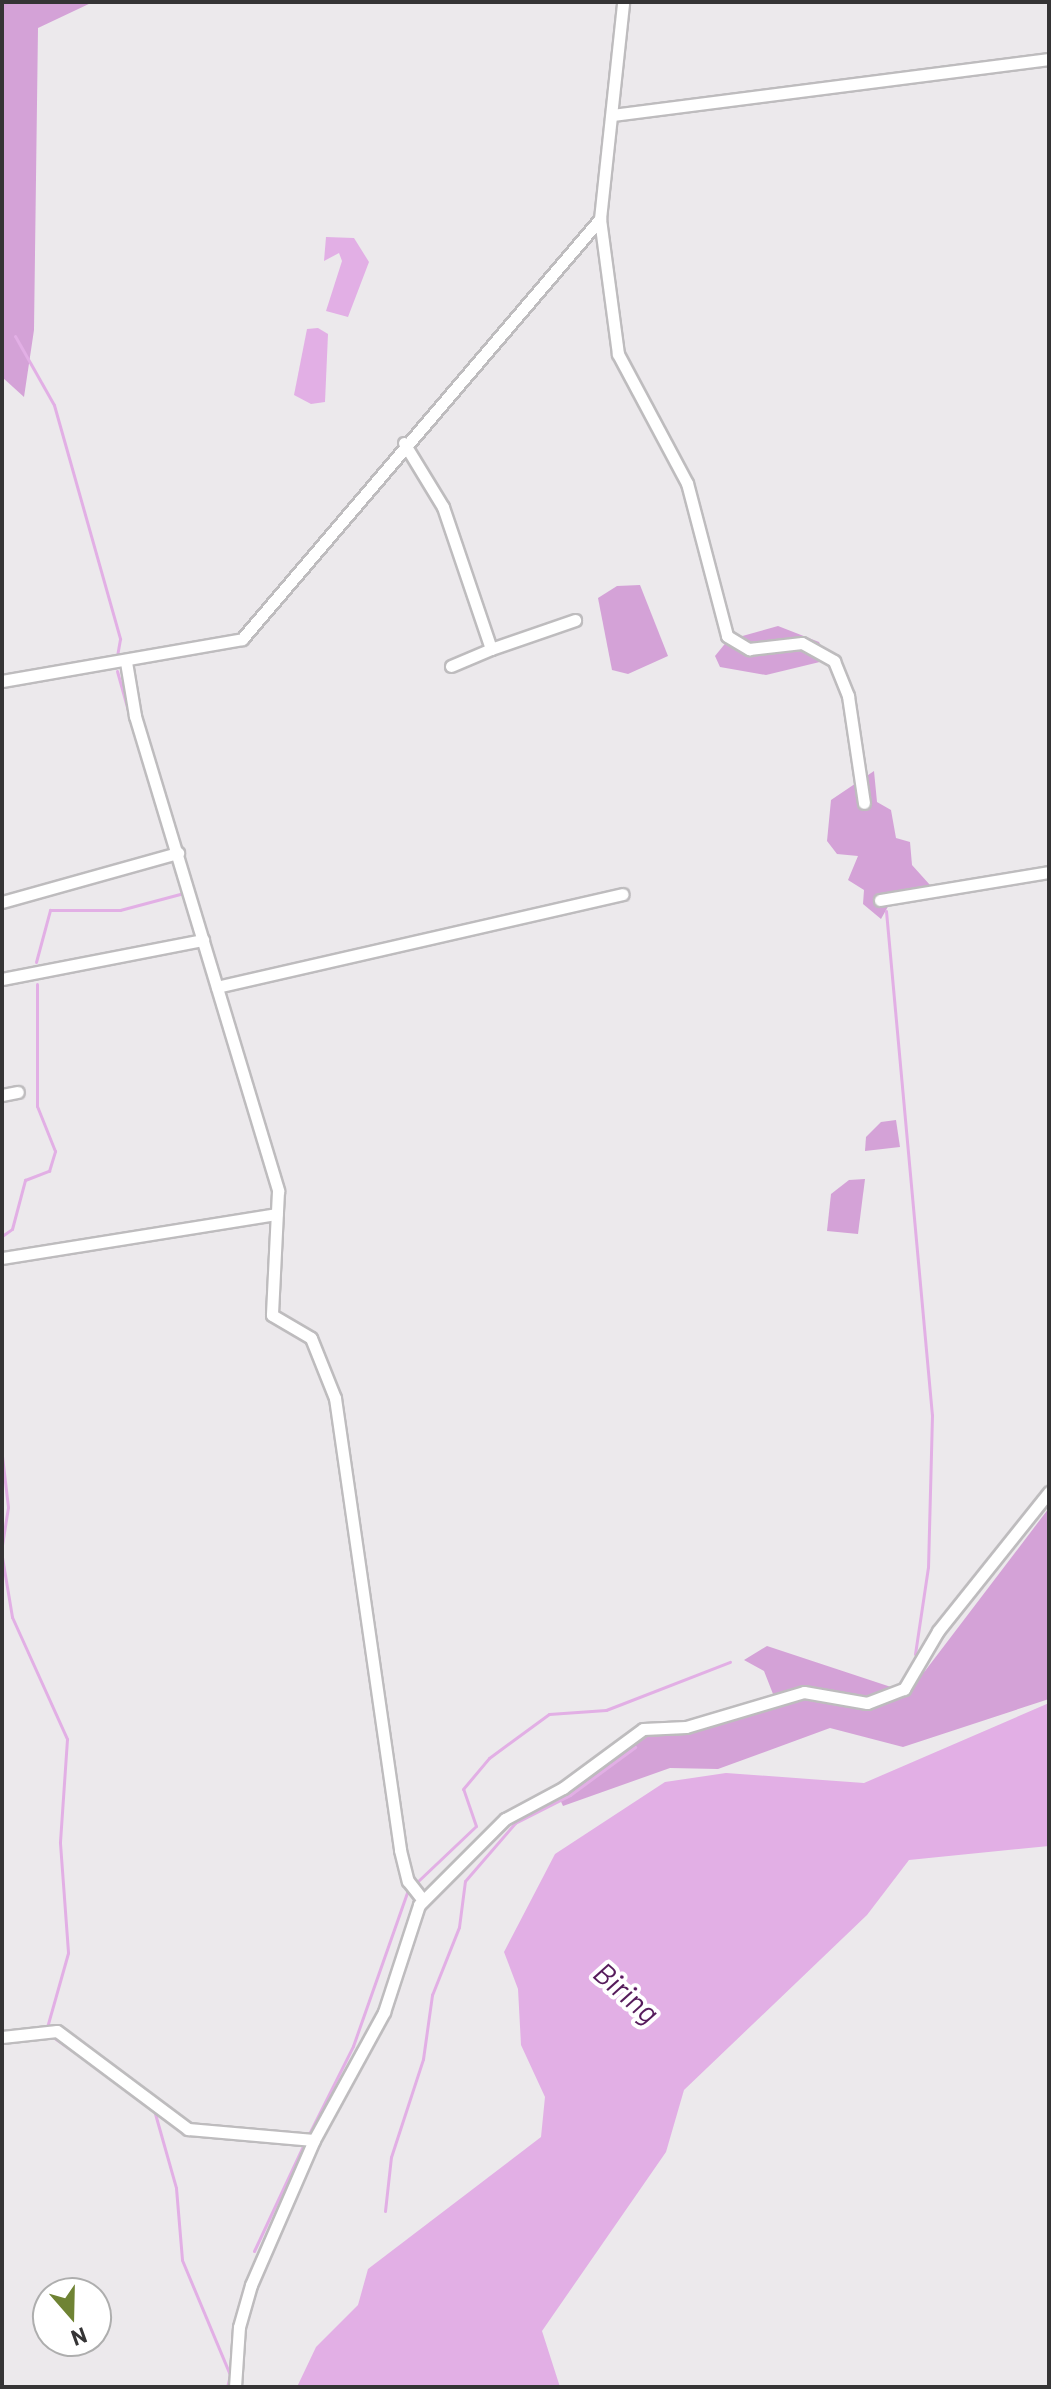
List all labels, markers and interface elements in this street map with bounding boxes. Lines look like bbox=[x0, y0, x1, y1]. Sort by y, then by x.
water label: Biring bbox=[587, 1954, 667, 2030]
north arrow bbox=[32, 2277, 112, 2357]
text: N bbox=[68, 2323, 91, 2352]

